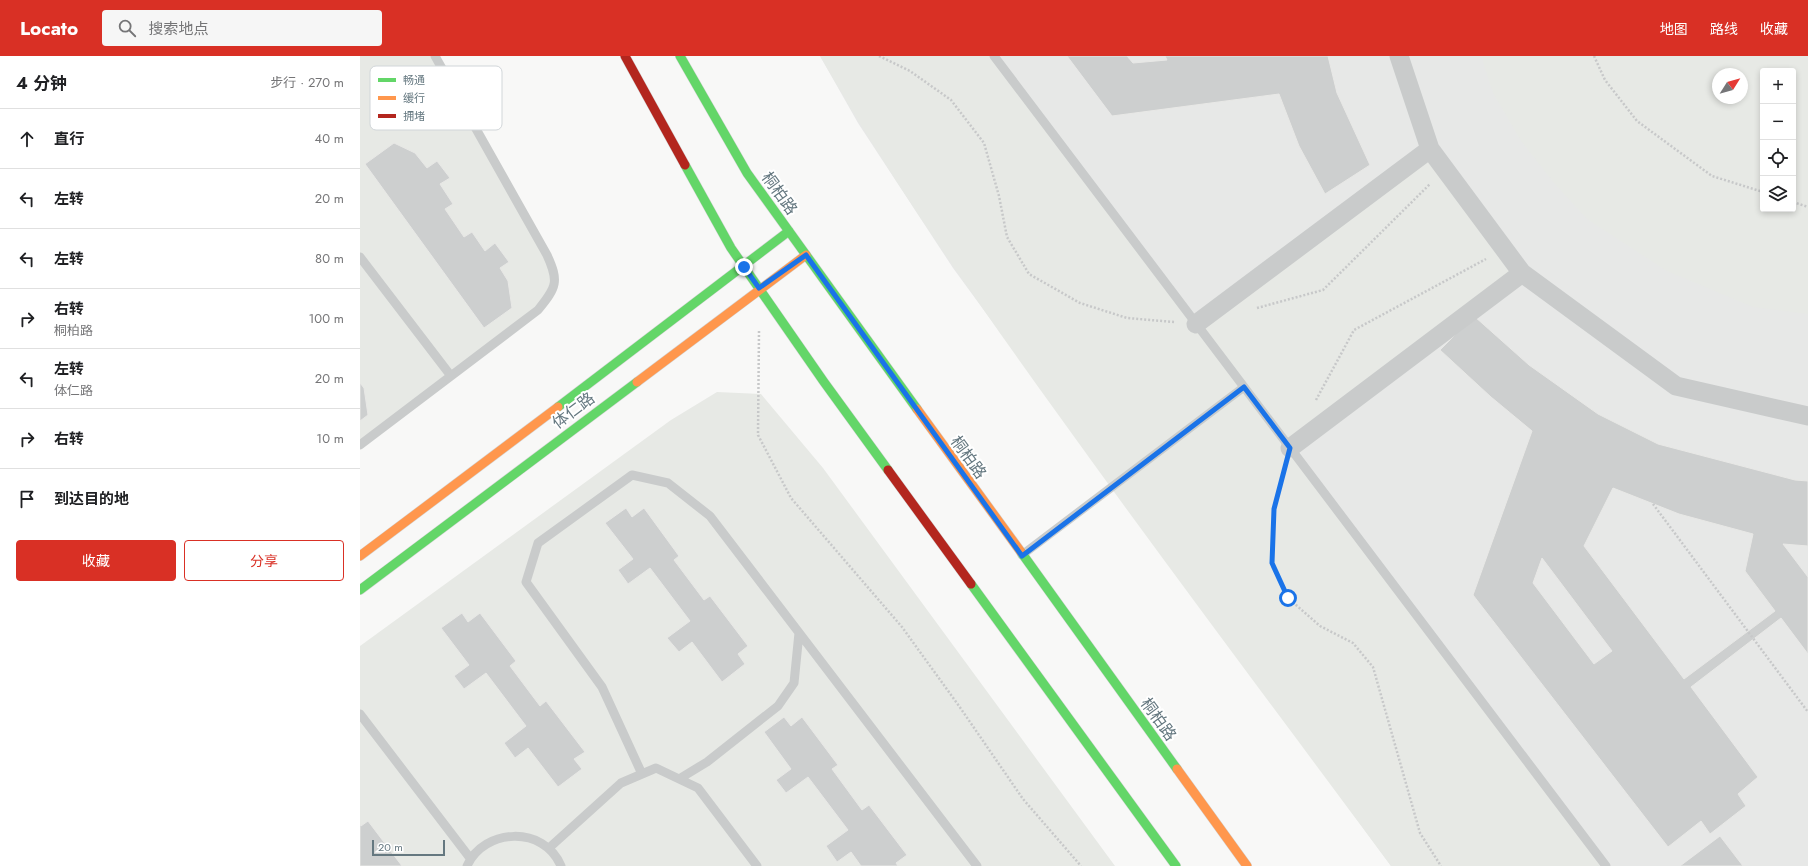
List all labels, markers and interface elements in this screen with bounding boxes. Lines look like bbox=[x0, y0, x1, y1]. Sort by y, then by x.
search box bbox=[102, 10, 382, 46]
text: Locato bbox=[20, 15, 78, 42]
icon: search bbox=[116, 17, 138, 39]
text: 搜索地点 bbox=[148, 18, 208, 40]
text: 地图 bbox=[1660, 19, 1688, 39]
text: 路线 bbox=[1710, 19, 1738, 39]
text: 收藏 bbox=[1760, 19, 1788, 39]
legend bbox=[370, 66, 502, 130]
north arrow bbox=[1712, 68, 1748, 104]
map controls bbox=[1760, 68, 1796, 212]
button: + bbox=[1760, 68, 1796, 104]
text: 4 分钟 bbox=[16, 71, 67, 95]
text: 畅通 bbox=[403, 72, 425, 88]
text: 步行 · 270 m bbox=[270, 73, 344, 92]
text: 缓行 bbox=[403, 90, 425, 106]
button: − bbox=[1760, 104, 1796, 140]
text: 拥堵 bbox=[403, 108, 425, 124]
icon: ahead bbox=[16, 128, 38, 150]
text: 直行 bbox=[54, 128, 84, 150]
text: 40 m bbox=[315, 129, 344, 148]
button: locate bbox=[1760, 140, 1796, 176]
street label: 桐柏路 bbox=[756, 167, 803, 219]
button: layers bbox=[1760, 176, 1796, 212]
icon: left bbox=[16, 188, 38, 210]
text: 左转 bbox=[54, 188, 84, 210]
text: 20 m bbox=[315, 189, 344, 208]
icon: left bbox=[16, 248, 38, 270]
text: 左转 bbox=[54, 248, 84, 270]
text: 80 m bbox=[315, 249, 344, 268]
route end bbox=[735, 258, 753, 276]
text: 右转 bbox=[54, 298, 84, 320]
icon: right bbox=[16, 308, 38, 330]
text: 100 m bbox=[309, 309, 344, 328]
text: 桐柏路 bbox=[54, 321, 93, 340]
text: 左转 bbox=[54, 358, 84, 380]
icon: left bbox=[16, 368, 38, 390]
text: 20 m bbox=[315, 369, 344, 388]
text: 体仁路 bbox=[54, 381, 93, 400]
street label: 体仁路 bbox=[547, 387, 599, 434]
icon: right bbox=[16, 428, 38, 450]
text: 右转 bbox=[54, 428, 84, 450]
text: 10 m bbox=[316, 429, 344, 448]
street label: 桐柏路 bbox=[945, 431, 992, 483]
icon: arrive bbox=[16, 488, 38, 510]
text: 到达目的地 bbox=[54, 488, 129, 510]
button: 收藏 bbox=[16, 540, 176, 581]
button: 分享 bbox=[184, 540, 344, 581]
route start bbox=[1279, 589, 1297, 607]
street label: 桐柏路 bbox=[1135, 693, 1182, 745]
scale bar bbox=[372, 838, 445, 857]
text: 20 m bbox=[378, 839, 403, 855]

